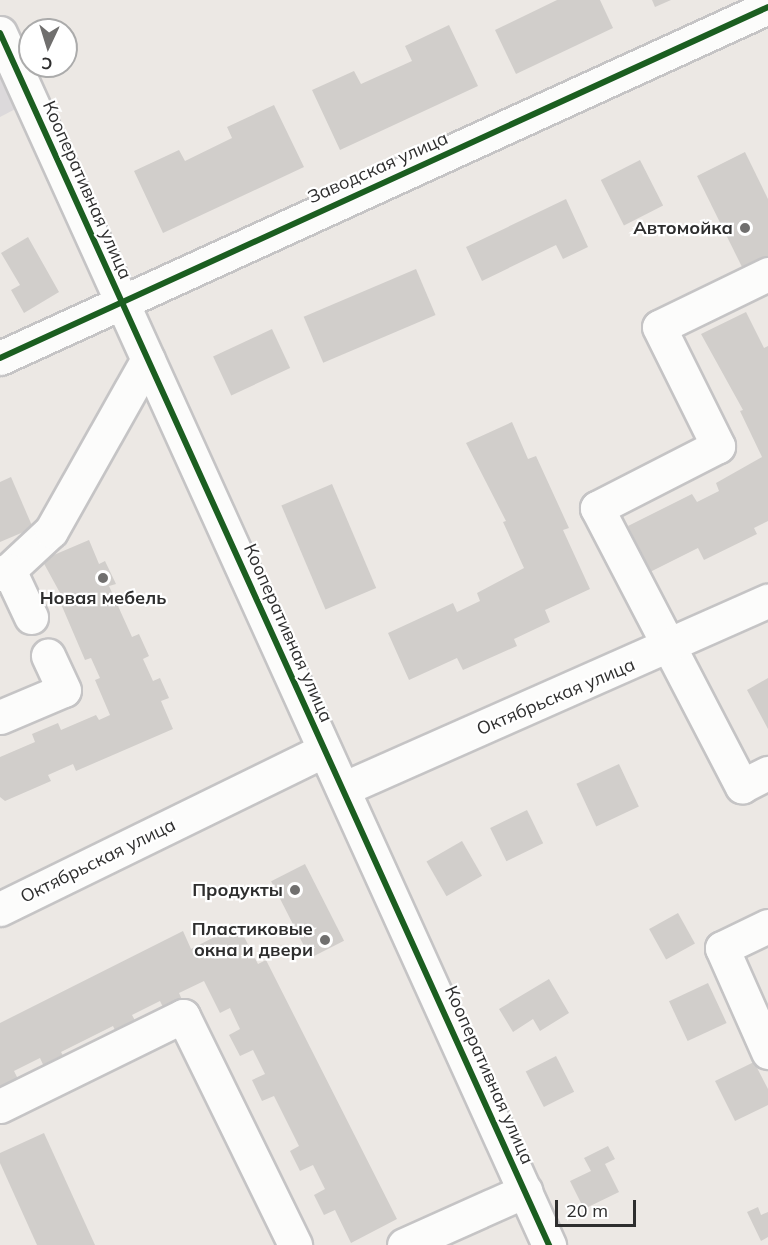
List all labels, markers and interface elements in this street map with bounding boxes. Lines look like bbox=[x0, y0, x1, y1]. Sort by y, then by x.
north arrow bbox=[18, 18, 78, 78]
text: С bbox=[41, 54, 53, 74]
street label: Кооперативная улица bbox=[38, 97, 136, 283]
street label: Заводская улица bbox=[305, 127, 451, 209]
place label: Автомойка bbox=[633, 217, 733, 239]
marker: Автомойка bbox=[738, 221, 752, 235]
street label: Кооперативная улица bbox=[239, 540, 337, 726]
marker: Новая мебель bbox=[96, 571, 110, 585]
place label: Новая мебель bbox=[40, 587, 166, 609]
street label: Октябрьская улица bbox=[474, 654, 638, 740]
street label: Октябрьская улица bbox=[17, 814, 179, 908]
place label: Продукты bbox=[192, 879, 283, 901]
marker: Продукты bbox=[288, 883, 302, 897]
place label: Пластиковые окна и двери bbox=[192, 919, 313, 962]
marker: Пластиковые окна и двери bbox=[318, 933, 332, 947]
street label: Кооперативная улица bbox=[440, 982, 538, 1168]
scale bar bbox=[558, 1188, 639, 1226]
text: 20 m bbox=[566, 1199, 608, 1222]

